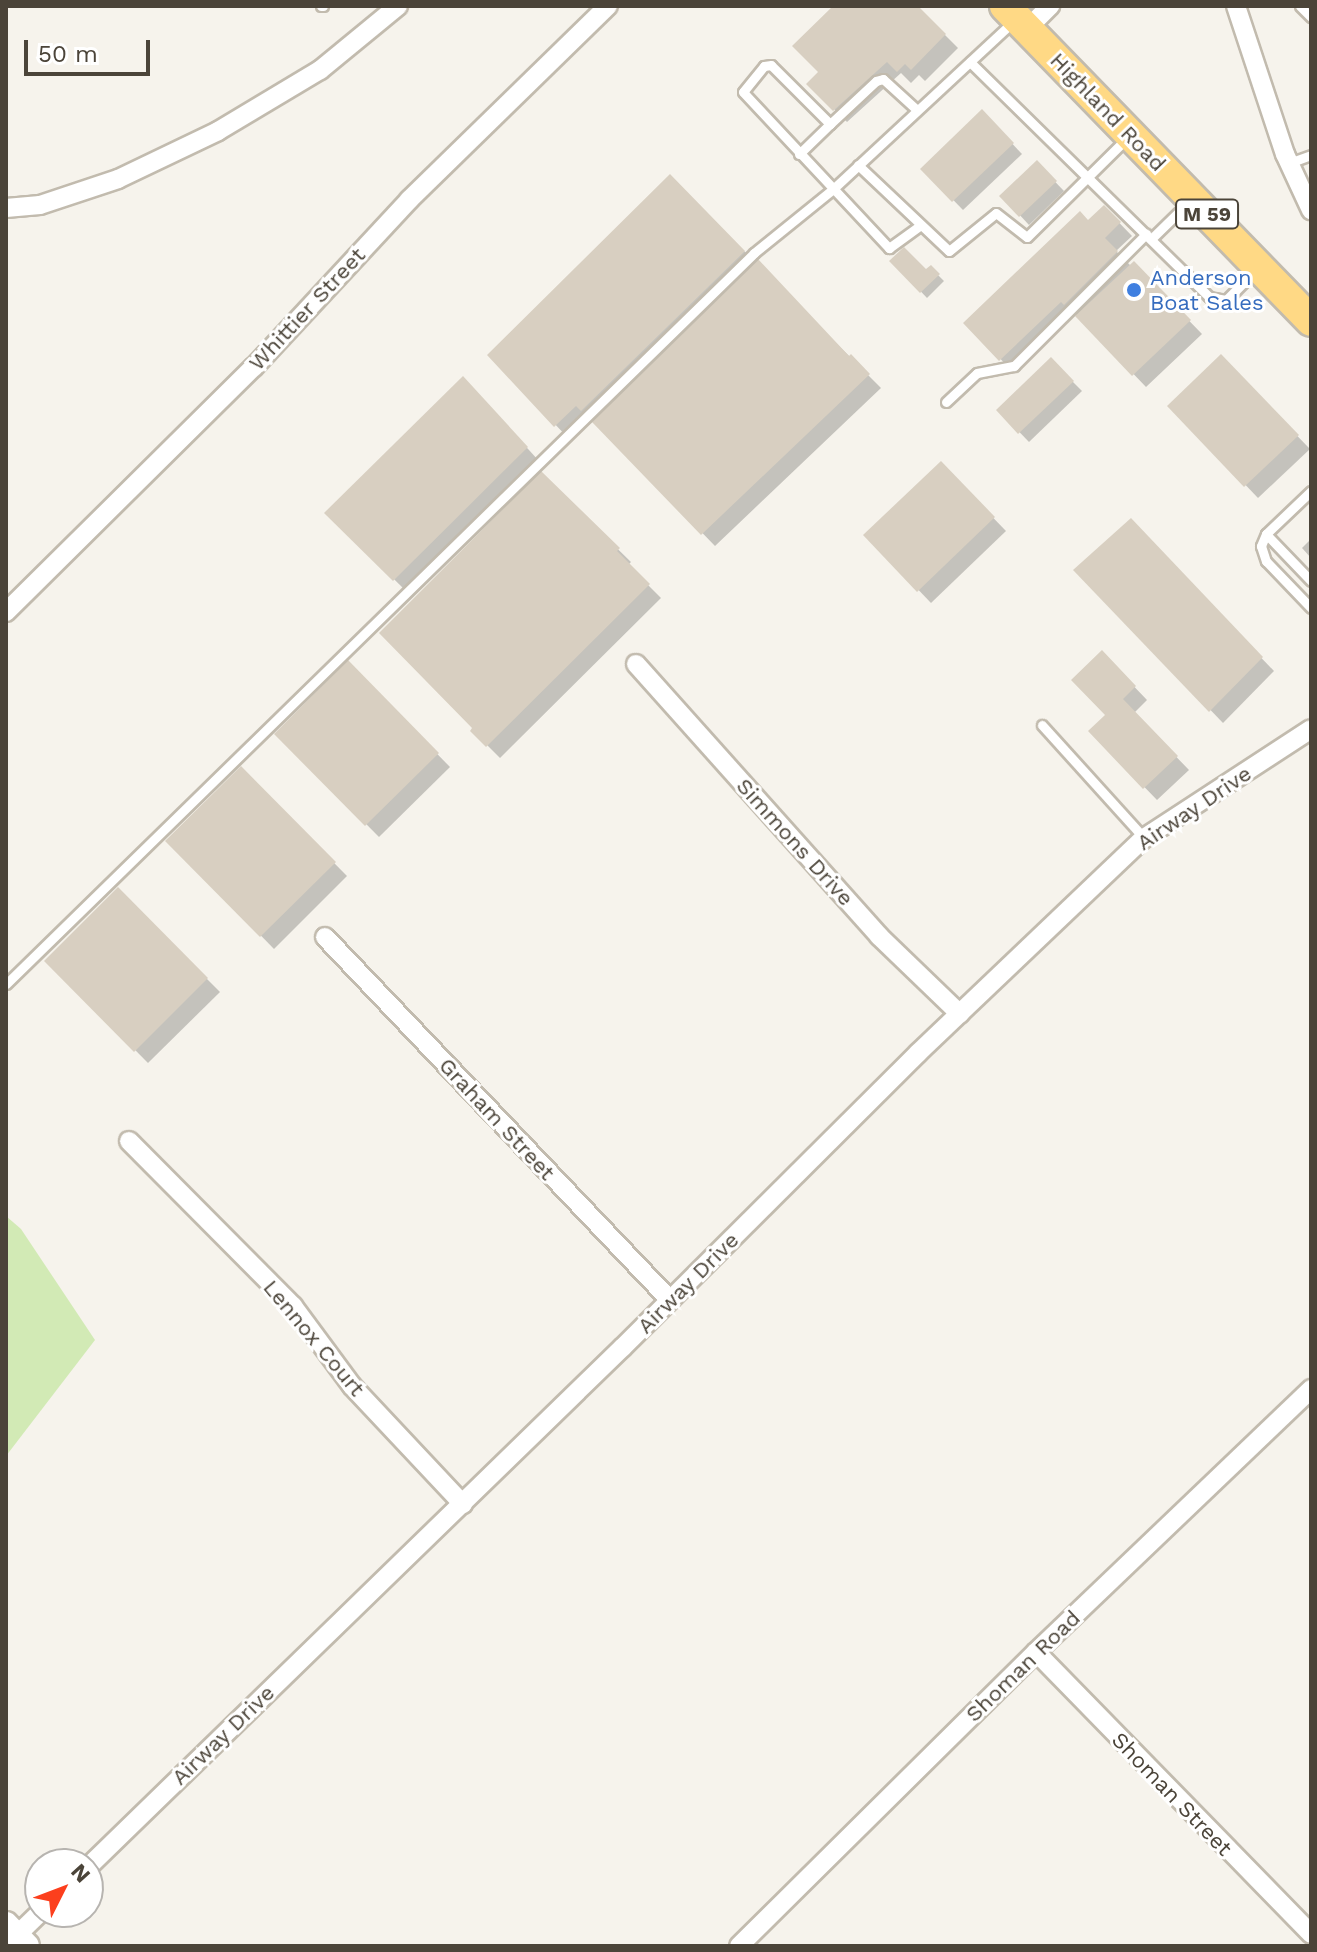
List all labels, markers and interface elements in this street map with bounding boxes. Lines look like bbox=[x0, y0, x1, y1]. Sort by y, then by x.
scale bar bbox=[28, 24, 154, 74]
text: 50 m bbox=[38, 40, 98, 68]
street label: Highland Road bbox=[1045, 47, 1171, 177]
road number: M 59 bbox=[1175, 198, 1239, 230]
street label: Whittier Street bbox=[243, 242, 371, 376]
place label: Anderson Boat Sales bbox=[1150, 264, 1264, 316]
marker: Anderson Boat Sales bbox=[1125, 281, 1143, 299]
street label: Airway Drive bbox=[1132, 760, 1256, 856]
street label: Simmons Drive bbox=[731, 773, 859, 911]
street label: Graham Street bbox=[434, 1052, 560, 1186]
street label: Airway Drive bbox=[632, 1227, 744, 1339]
street label: Lennox Court bbox=[258, 1274, 370, 1402]
street label: Shoman Road bbox=[960, 1605, 1086, 1727]
street label: Airway Drive bbox=[166, 1679, 280, 1791]
street label: Shoman Street bbox=[1106, 1727, 1238, 1861]
north arrow bbox=[24, 1848, 104, 1928]
text: N bbox=[66, 1859, 95, 1887]

